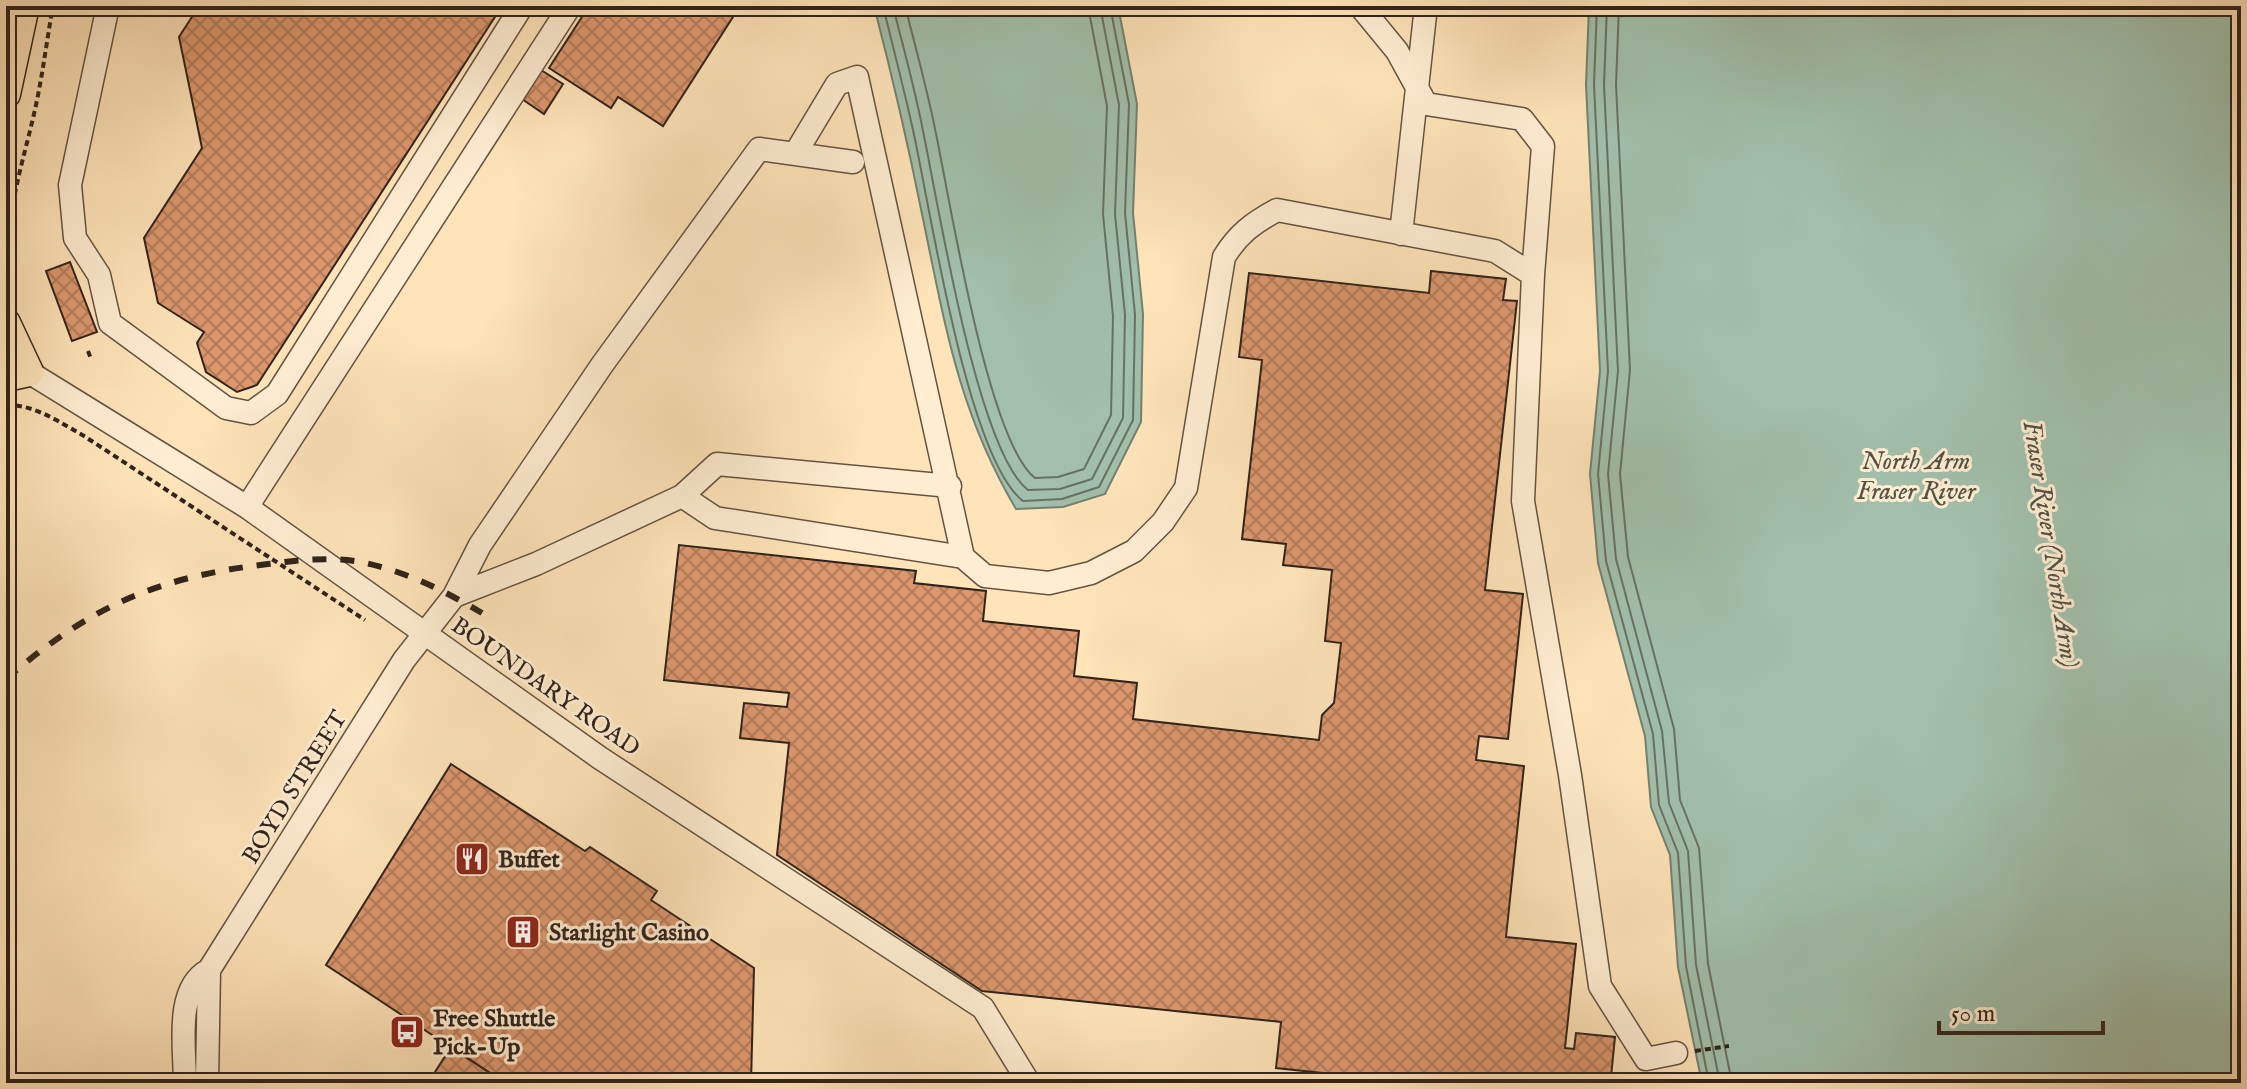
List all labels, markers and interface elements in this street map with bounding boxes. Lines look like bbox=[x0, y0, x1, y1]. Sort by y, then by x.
water label: Fraser River (North Arm) bbox=[2015, 418, 2086, 670]
water label: North Arm Fraser River bbox=[1856, 445, 1977, 508]
street label: BOUNDARY ROAD bbox=[445, 610, 646, 764]
street label: BOYD STREET bbox=[236, 705, 355, 870]
restaurant icon: Buffet bbox=[453, 840, 491, 878]
place label: Buffet bbox=[498, 845, 561, 876]
building icon: Starlight Casino bbox=[504, 913, 542, 951]
place label: Starlight Casino bbox=[549, 918, 709, 949]
scale bar bbox=[1939, 985, 2103, 1035]
text: 50 m bbox=[1951, 999, 1995, 1030]
place label: Free Shuttle Pick-Up bbox=[433, 1004, 555, 1063]
bus stop icon: Free Shuttle Pick-Up bbox=[388, 1013, 426, 1051]

